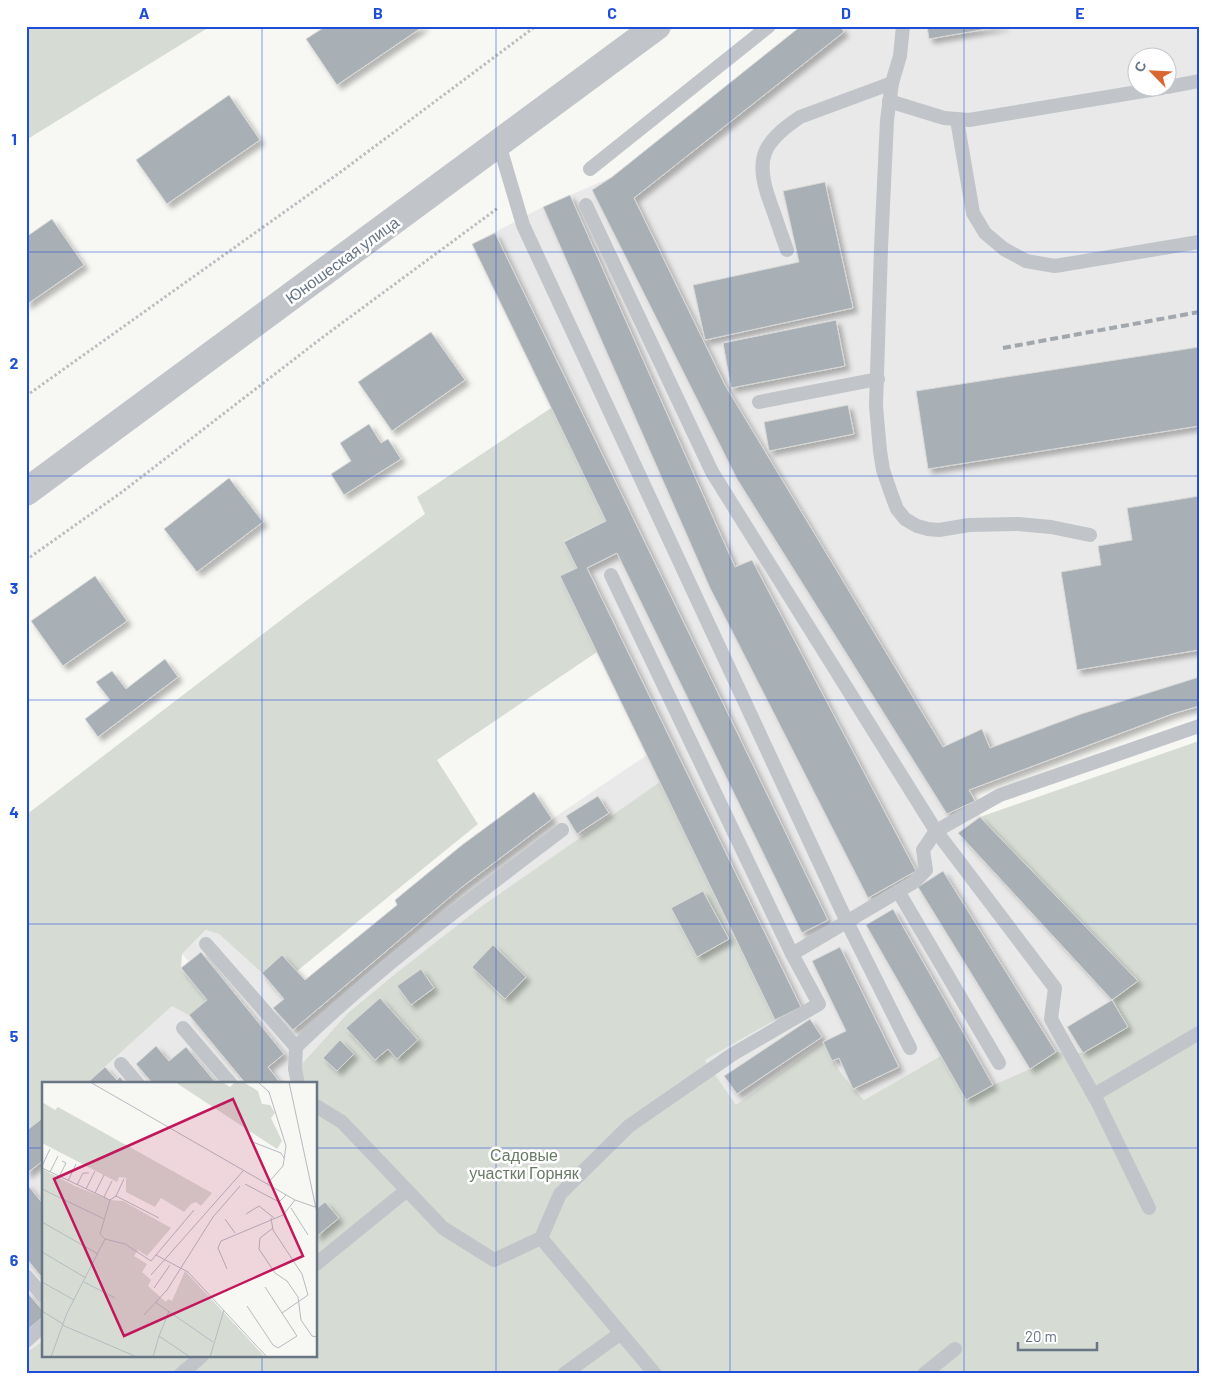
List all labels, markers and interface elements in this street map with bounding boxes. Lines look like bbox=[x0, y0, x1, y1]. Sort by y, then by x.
text: A bbox=[139, 3, 150, 22]
text: B bbox=[373, 3, 383, 22]
text: C bbox=[607, 3, 617, 22]
text: D bbox=[841, 3, 851, 22]
text: E bbox=[1075, 3, 1085, 22]
north arrow bbox=[1128, 48, 1178, 98]
text: С bbox=[1130, 58, 1149, 75]
text: 1 bbox=[11, 129, 17, 148]
street label: Юношеская улица bbox=[281, 212, 402, 307]
text: 2 bbox=[10, 353, 19, 372]
text: 3 bbox=[10, 578, 18, 597]
text: 4 bbox=[9, 802, 19, 821]
text: 5 bbox=[10, 1026, 19, 1045]
inset map bbox=[42, 1082, 318, 1358]
park label: Садовые участки Горняк bbox=[469, 1145, 580, 1182]
text: 6 bbox=[10, 1250, 19, 1269]
scale bar bbox=[1018, 1320, 1096, 1352]
text: 20 m bbox=[1025, 1327, 1057, 1345]

